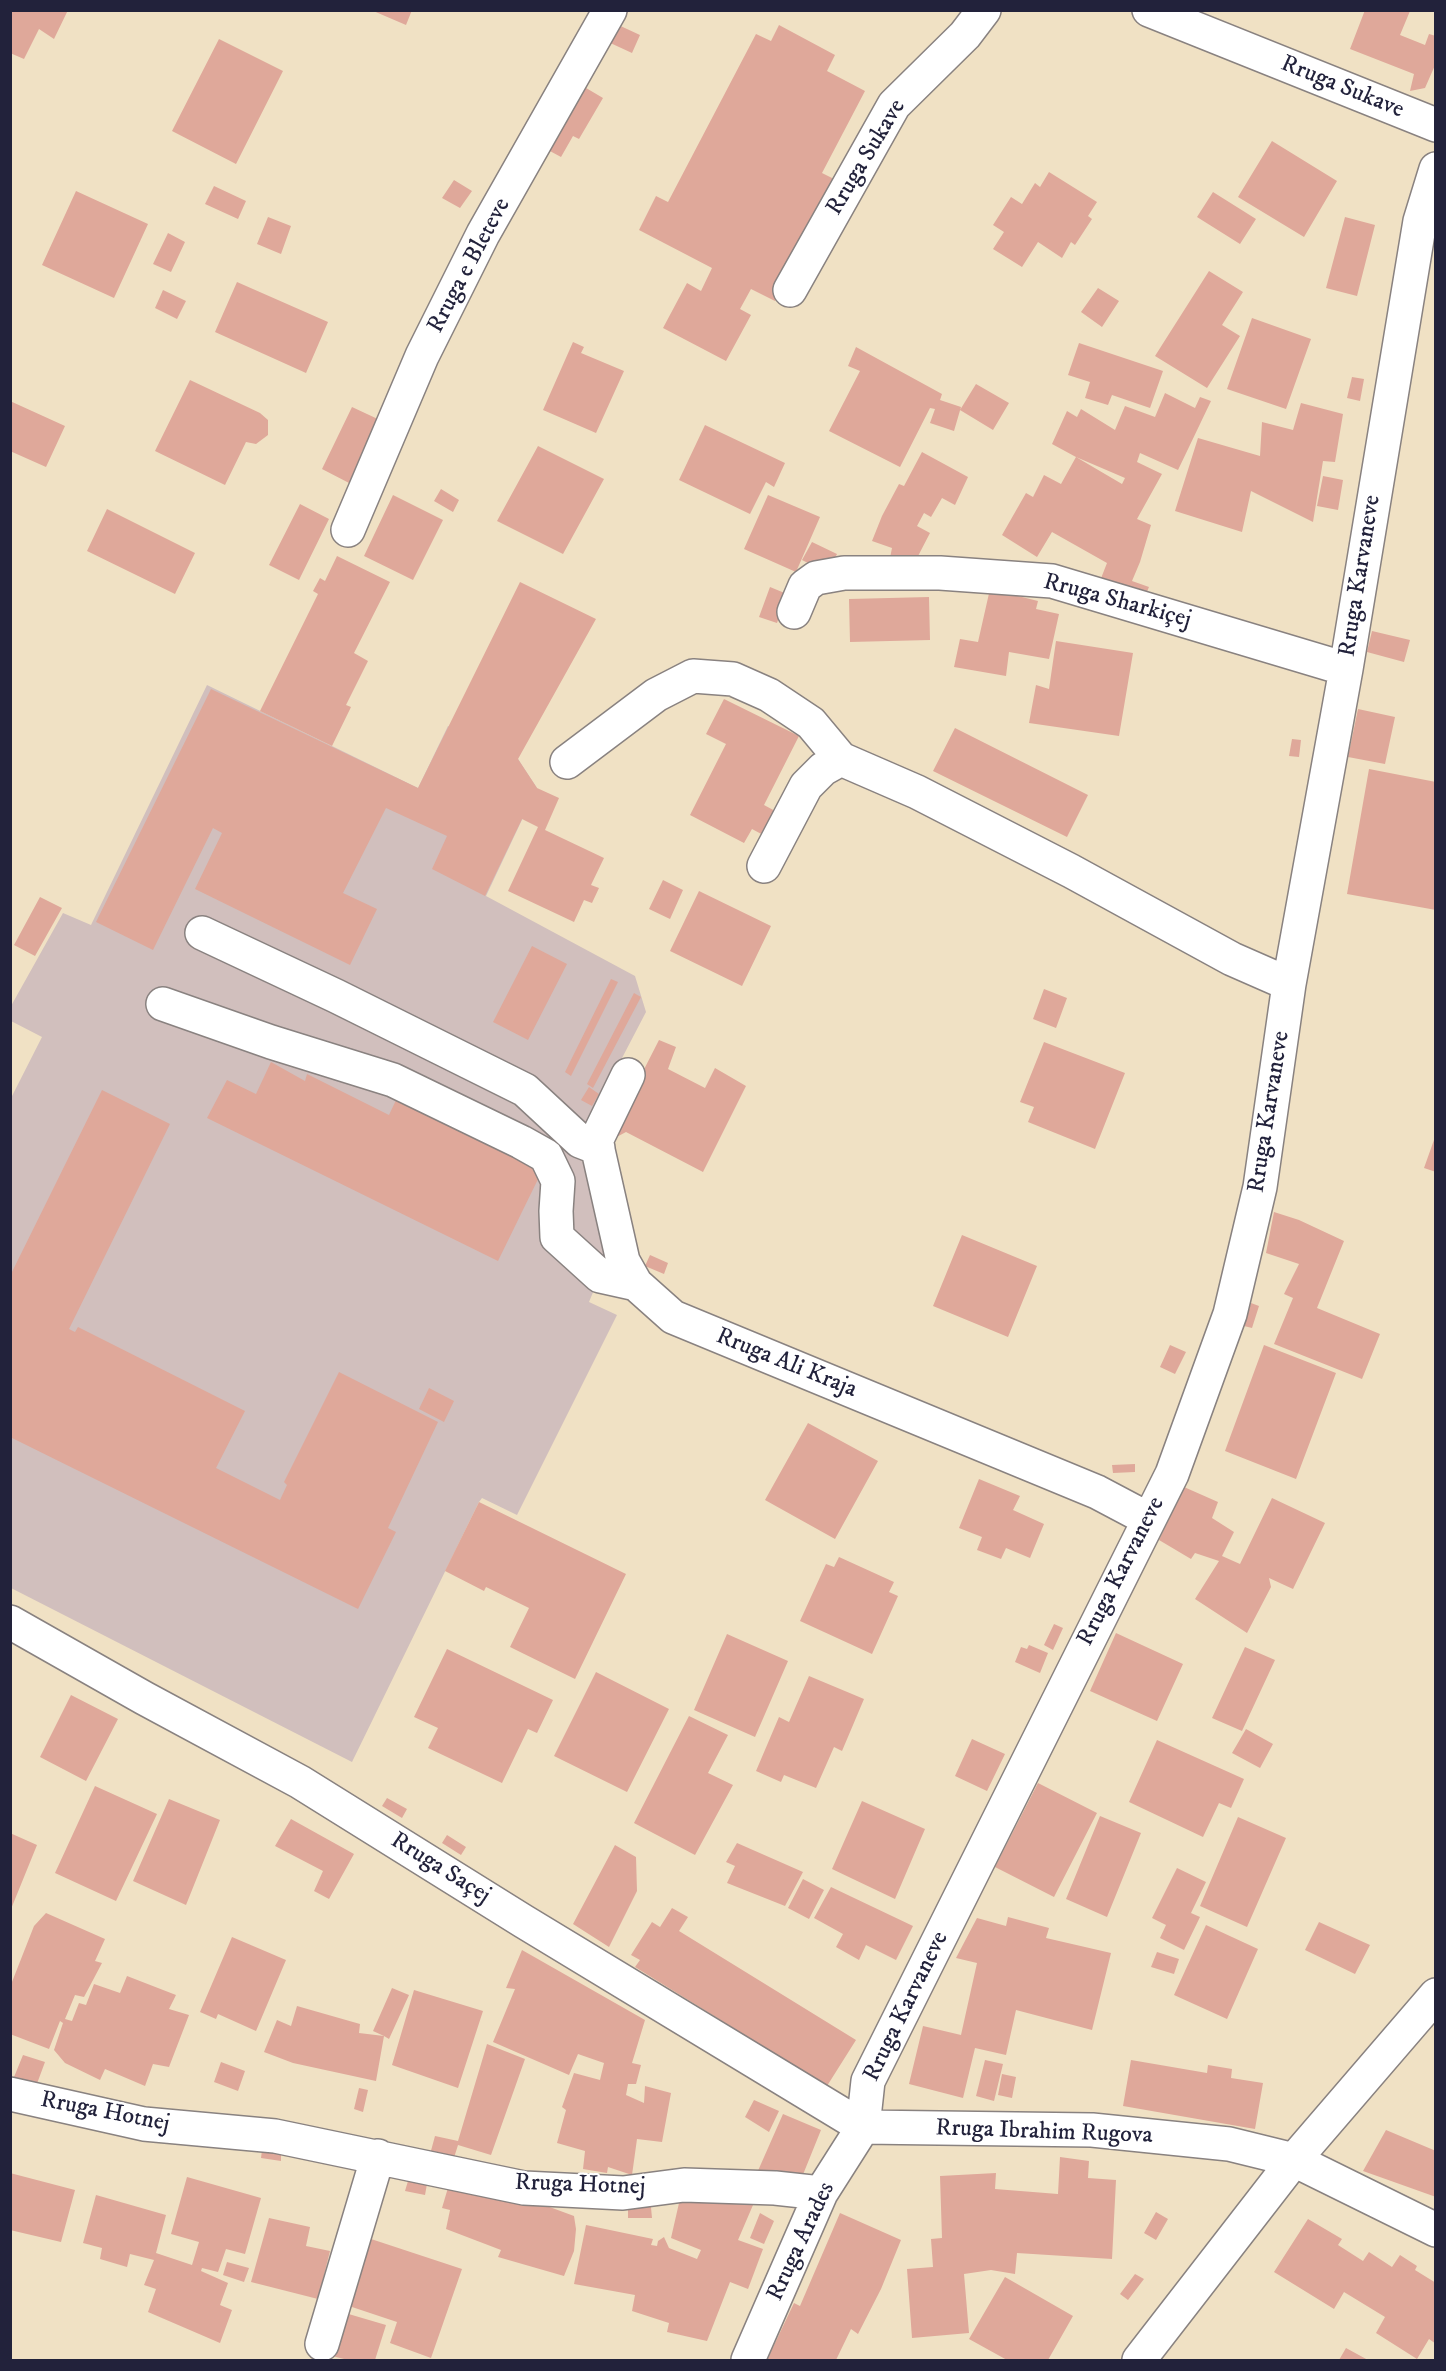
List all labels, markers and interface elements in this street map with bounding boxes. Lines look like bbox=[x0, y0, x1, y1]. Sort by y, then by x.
street label: Rruga Sukave bbox=[1276, 50, 1408, 126]
street label: Rruga Sukave bbox=[821, 95, 913, 221]
street label: Rruga e Bleteve bbox=[422, 194, 518, 338]
street label: Rruga Karvaneve bbox=[1334, 493, 1388, 659]
street label: Rruga Sharkiçej bbox=[1040, 568, 1194, 636]
street label: Rruga Karvaneve bbox=[1243, 1029, 1297, 1195]
street label: Rruga Ali Kraja bbox=[711, 1323, 861, 1405]
street label: Rruga Karvaneve bbox=[1072, 1493, 1172, 1651]
street label: Rruga Saçej bbox=[385, 1827, 495, 1911]
street label: Rruga Karvaneve bbox=[858, 1927, 956, 2087]
street label: Rruga Hotnej bbox=[38, 2086, 172, 2140]
street label: Rruga Ibrahim Rugova bbox=[935, 2115, 1153, 2151]
street label: Rruga Hotnej bbox=[514, 2169, 646, 2203]
street label: Rruga Arades bbox=[762, 2178, 842, 2306]

